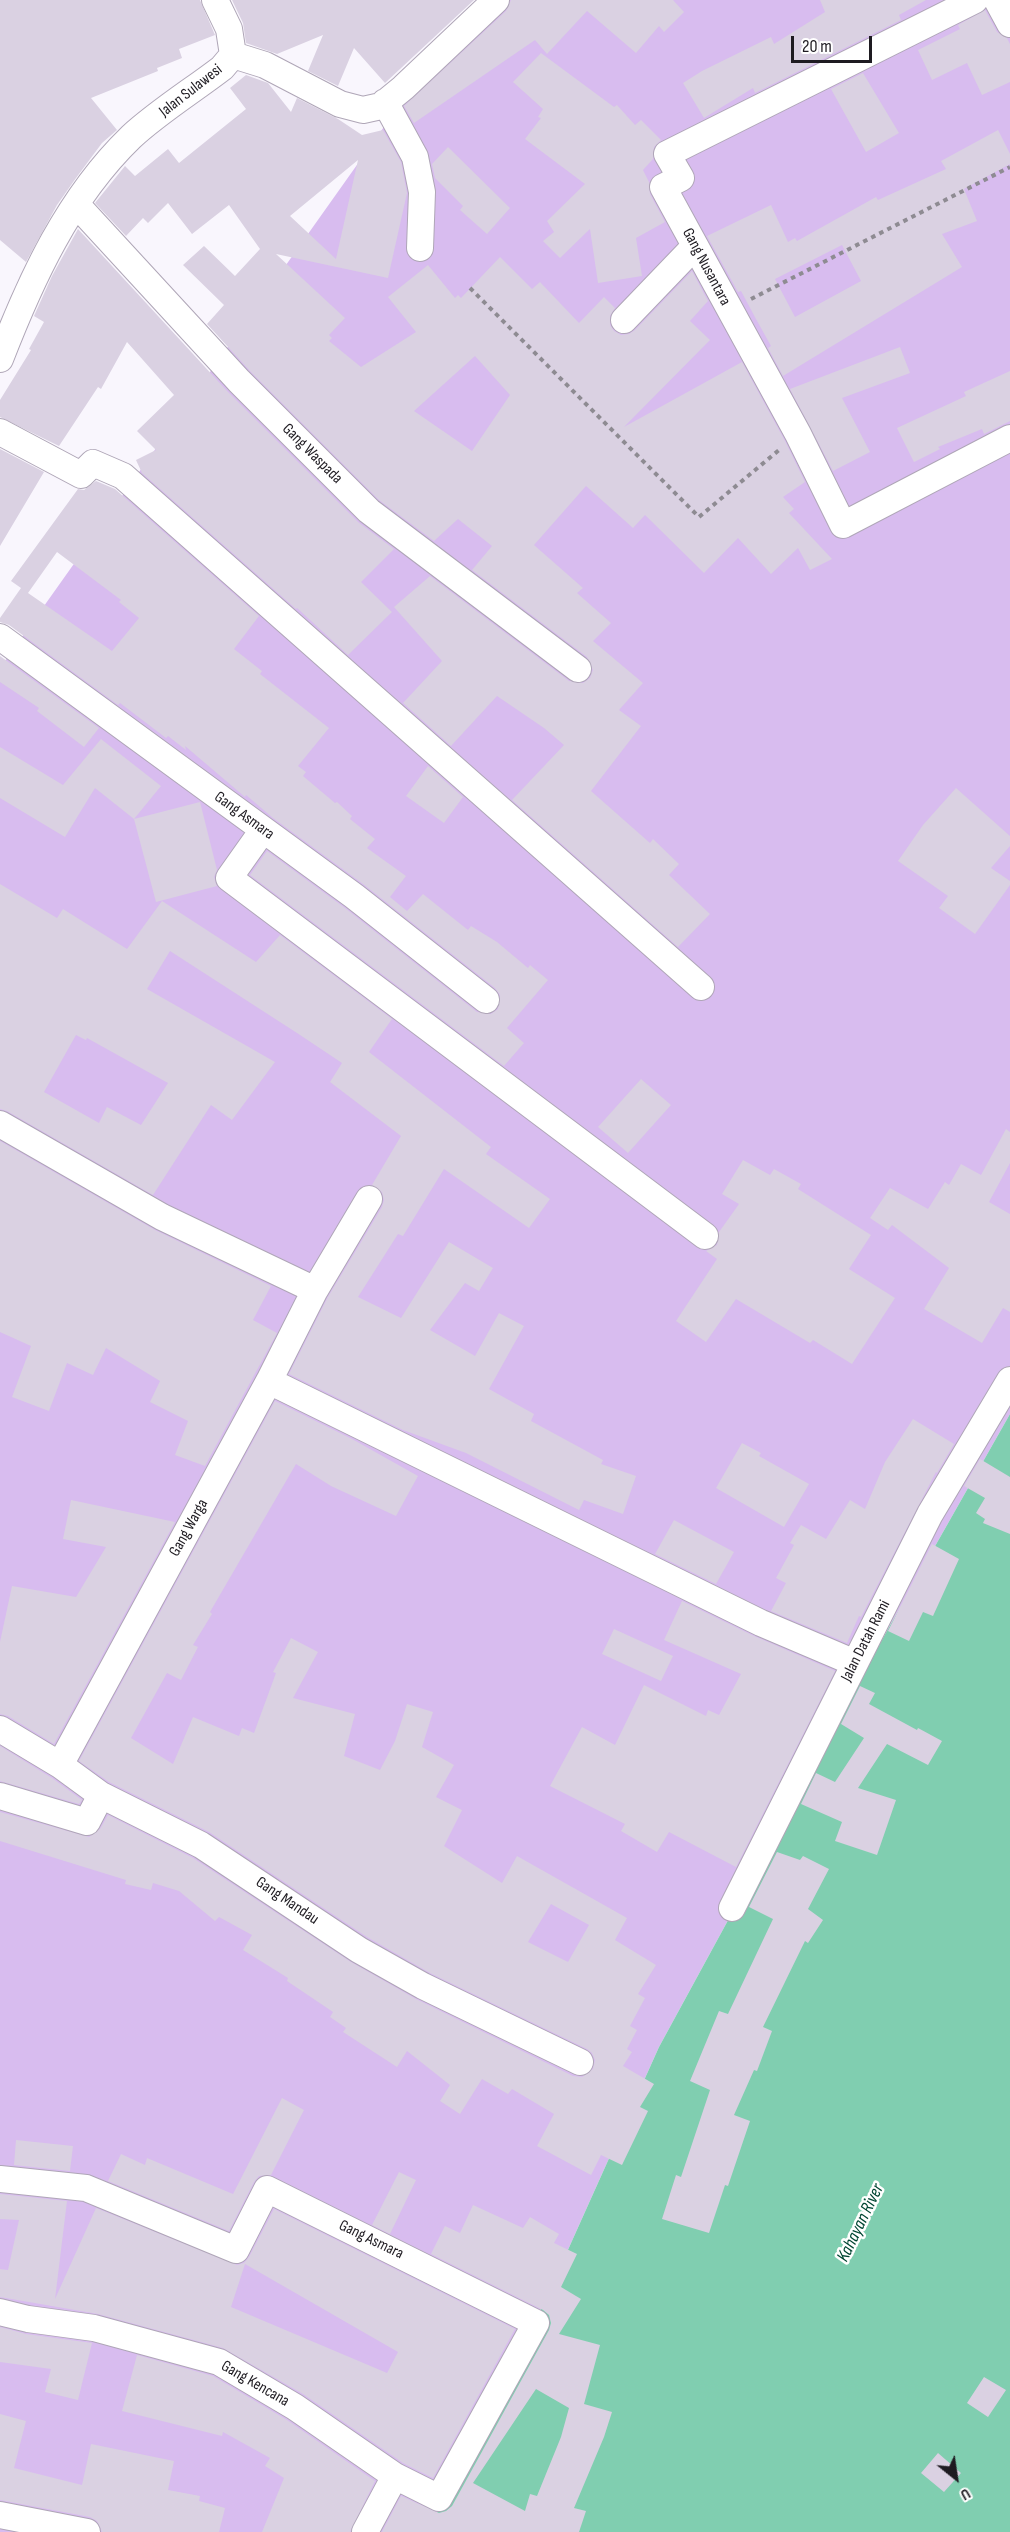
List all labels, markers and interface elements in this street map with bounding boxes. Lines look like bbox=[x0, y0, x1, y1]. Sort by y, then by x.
scale bar bbox=[794, 24, 875, 62]
text: 20 m bbox=[802, 36, 832, 57]
street label: Jalan Sulawesi bbox=[156, 60, 226, 122]
street label: Gang Nusantara bbox=[678, 225, 734, 309]
street label: Gang Waspada bbox=[278, 420, 346, 488]
street label: Gang Asmara bbox=[210, 788, 278, 844]
street label: Gang Warga bbox=[165, 1496, 213, 1560]
street label: Jalan Datah Rami bbox=[837, 1597, 895, 1685]
street label: Gang Mandau bbox=[252, 1873, 322, 1929]
water label: Kahayan River bbox=[833, 2180, 889, 2266]
street label: Gang Asmara bbox=[336, 2216, 406, 2264]
street label: Gang Kencana bbox=[218, 2357, 292, 2411]
north arrow bbox=[926, 2448, 986, 2508]
text: U bbox=[957, 2484, 974, 2504]

